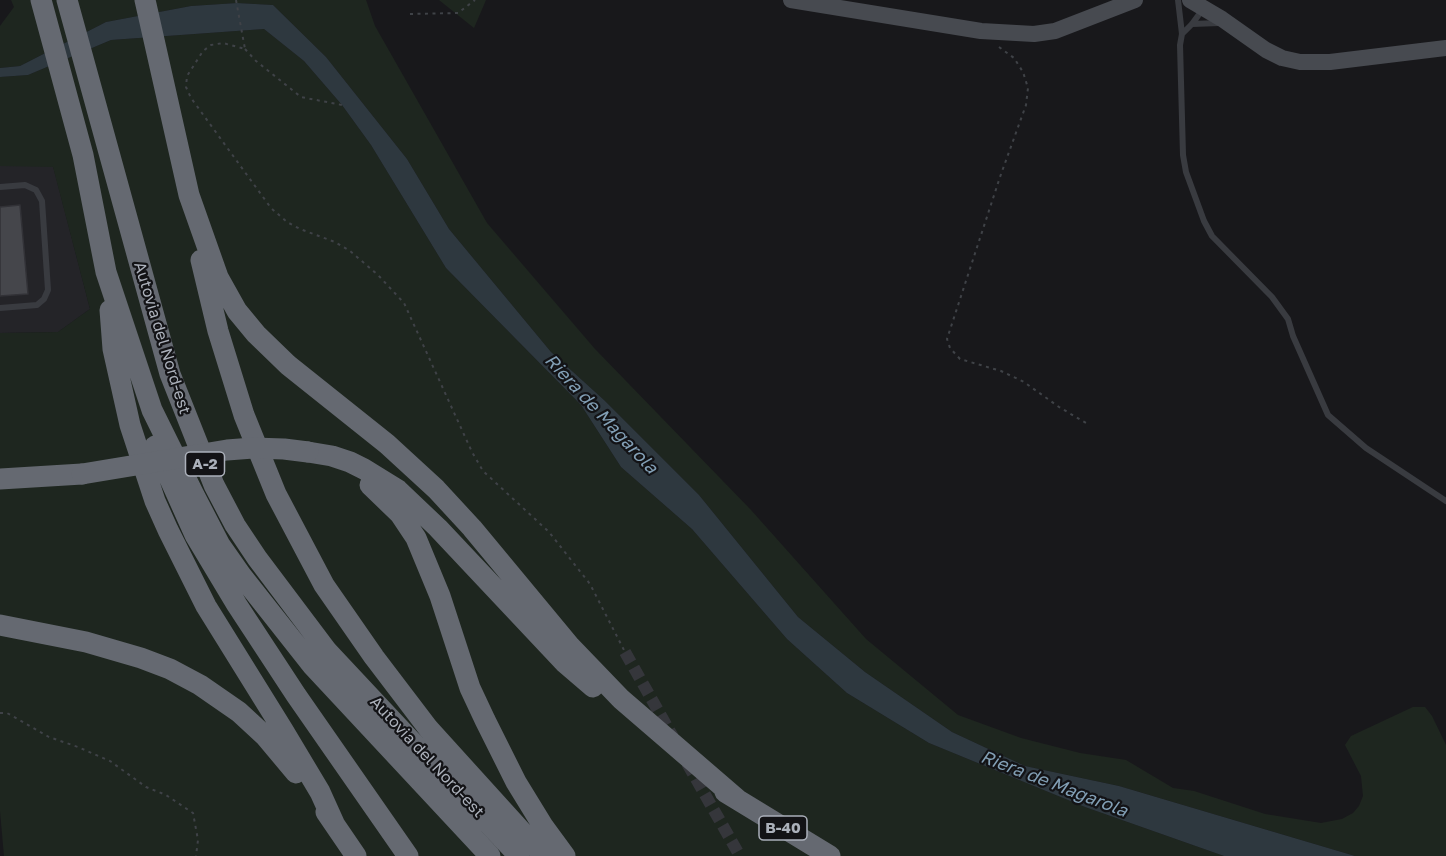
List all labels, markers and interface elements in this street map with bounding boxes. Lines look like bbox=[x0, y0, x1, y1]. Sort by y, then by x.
street label: Autovia del Nord-est bbox=[130, 260, 194, 416]
water label: Riera de Magarola bbox=[540, 350, 662, 478]
road number: A-2 bbox=[186, 452, 224, 476]
street label: Autovia del Nord-est bbox=[366, 693, 488, 821]
water label: Riera de Magarola bbox=[978, 746, 1130, 822]
road number: B-40 bbox=[759, 816, 807, 840]

